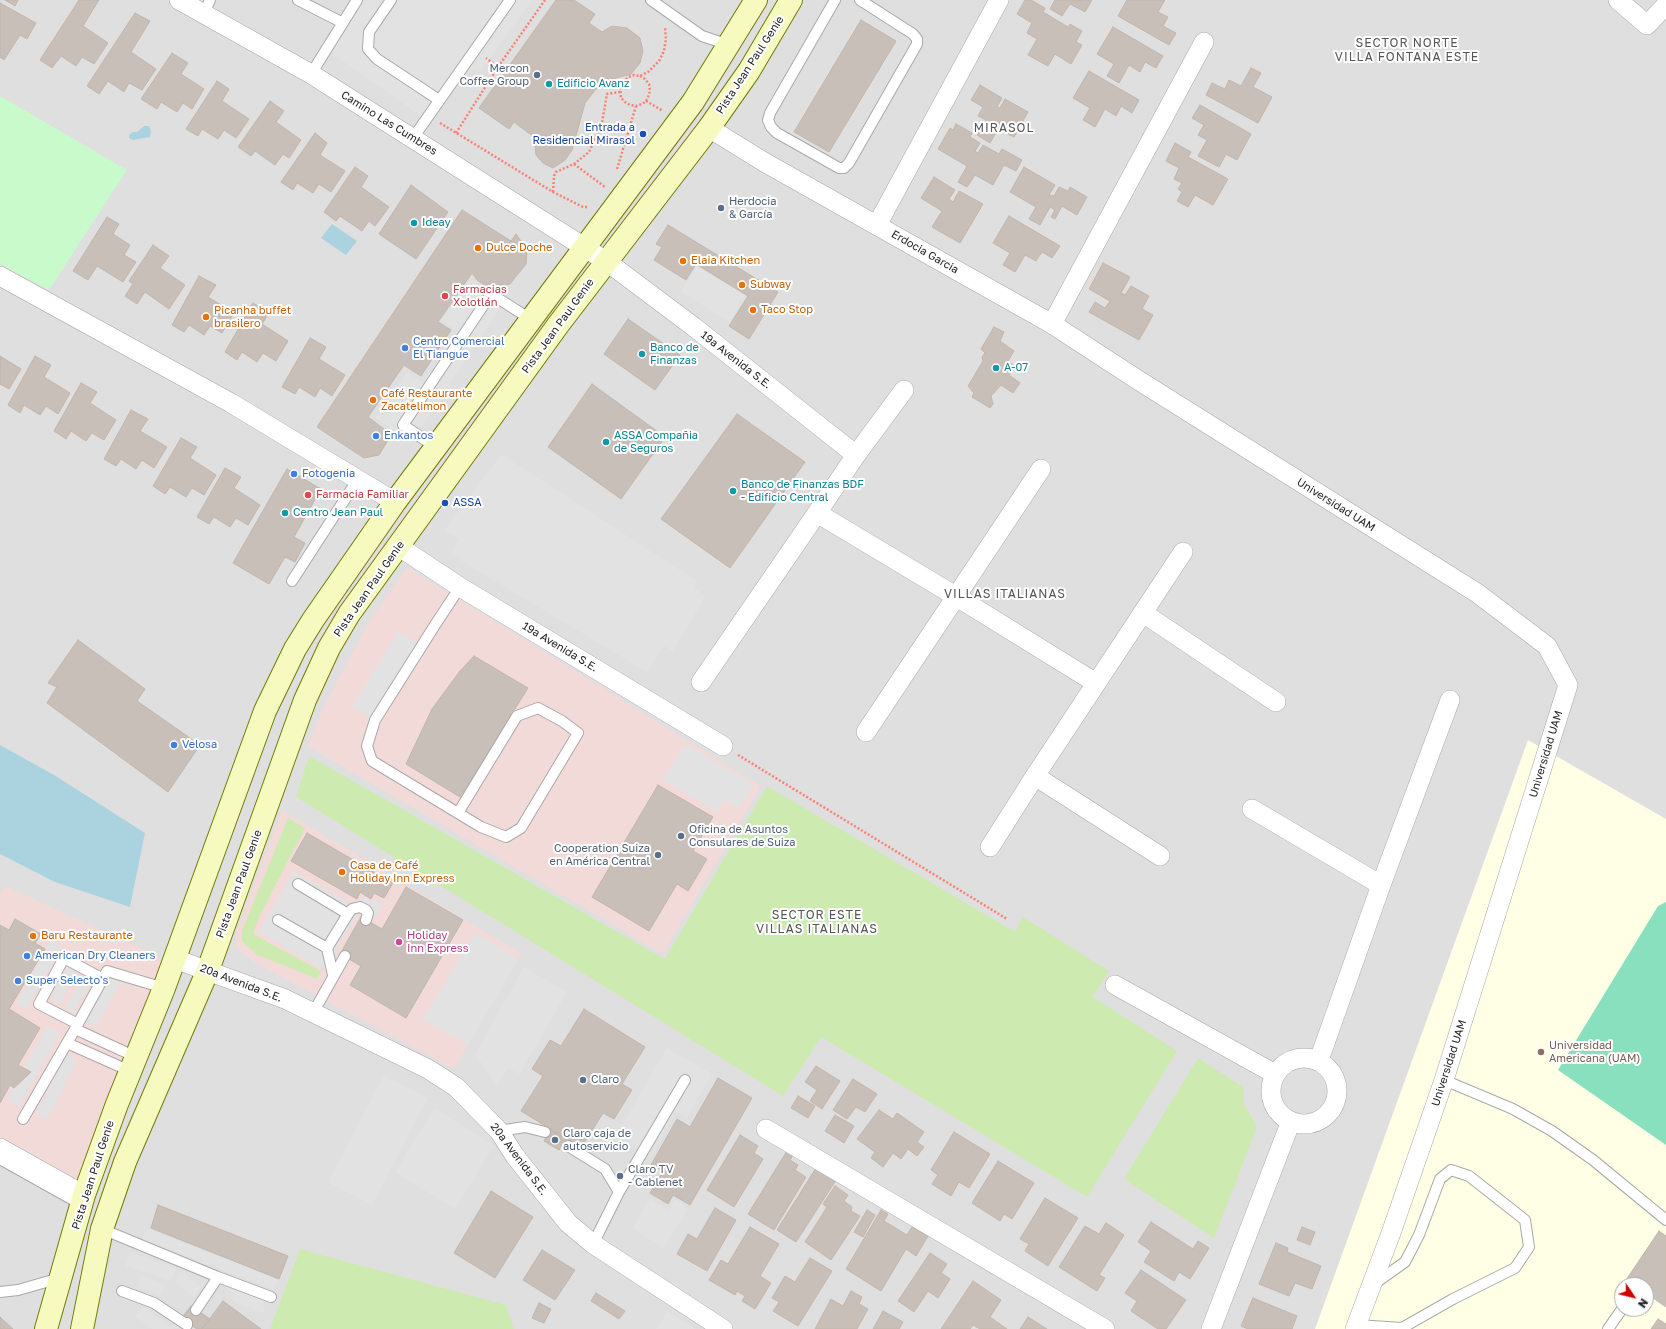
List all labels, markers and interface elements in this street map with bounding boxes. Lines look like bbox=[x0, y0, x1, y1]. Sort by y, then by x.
street label: Pista Jean Paul Genie bbox=[713, 14, 787, 116]
district label: SECTOR NORTE VILLA FONTANA ESTE bbox=[1335, 36, 1479, 64]
place label: Mercon Coffee Group bbox=[460, 62, 529, 88]
marker: Mercon Coffee Group bbox=[532, 70, 542, 80]
place label: Edificio Avanz bbox=[557, 77, 630, 91]
marker: Edificio Avanz bbox=[544, 79, 554, 89]
street label: Camino Las Cumbres bbox=[339, 88, 439, 158]
place label: Entrada a Residencial Mirasol bbox=[532, 121, 635, 147]
district label: MIRASOL bbox=[974, 121, 1034, 135]
marker: Entrada a Residencial Mirasol bbox=[638, 129, 648, 139]
place label: Herdocia & García bbox=[729, 195, 776, 221]
marker: Herdocia & García bbox=[716, 203, 726, 213]
place label: Ideay bbox=[422, 216, 451, 230]
marker: Ideay bbox=[409, 218, 419, 228]
street label: Erdocia Garcia bbox=[889, 227, 961, 277]
place label: Dulce Doche bbox=[486, 241, 552, 255]
marker: Dulce Doche bbox=[473, 243, 483, 253]
place label: Elaia Kitchen bbox=[691, 254, 760, 268]
marker: Elaia Kitchen bbox=[678, 256, 688, 266]
street label: Pista Jean Paul Genie bbox=[519, 276, 597, 376]
place label: Subway bbox=[750, 278, 791, 292]
marker: Subway bbox=[737, 280, 747, 290]
place label: Farmacias Xolotlán bbox=[453, 283, 507, 309]
marker: Farmacias Xolotlán bbox=[440, 291, 450, 301]
place label: Taco Stop bbox=[761, 303, 813, 317]
place label: Picanha buffet brasilero bbox=[214, 304, 291, 330]
marker: Taco Stop bbox=[748, 305, 758, 315]
marker: Picanha buffet brasilero bbox=[201, 312, 211, 322]
street label: 19a Avenida S.E. bbox=[698, 328, 774, 392]
place label: Centro Comercial El Tiangue bbox=[413, 335, 504, 361]
place label: Banco de Finanzas bbox=[650, 341, 699, 367]
marker: Centro Comercial El Tiangue bbox=[400, 343, 410, 353]
marker: Banco de Finanzas bbox=[637, 349, 647, 359]
place label: A-07 bbox=[1004, 361, 1028, 375]
marker: A-07 bbox=[991, 363, 1001, 373]
place label: Café Restaurante Zacatelimon bbox=[381, 387, 472, 413]
marker: Café Restaurante Zacatelimon bbox=[368, 395, 378, 405]
place label: Enkantos bbox=[384, 429, 433, 443]
place label: ASSA Compañia de Seguros bbox=[614, 429, 698, 455]
marker: Enkantos bbox=[371, 431, 381, 441]
marker: ASSA Compañia de Seguros bbox=[601, 437, 611, 447]
place label: Fotogenia bbox=[302, 467, 355, 481]
marker: Fotogenia bbox=[289, 469, 299, 479]
street label: Universidad UAM bbox=[1294, 476, 1378, 534]
place label: Banco de Finanzas BDF - Edificio Central bbox=[741, 478, 864, 504]
marker: Banco de Finanzas BDF - Edificio Central bbox=[728, 486, 738, 496]
place label: Farmacia Familiar bbox=[316, 488, 409, 502]
marker: Farmacia Familiar bbox=[303, 490, 313, 500]
place label: ASSA bbox=[453, 496, 482, 510]
marker: ASSA bbox=[440, 498, 450, 508]
place label: Centro Jean Paul bbox=[293, 506, 383, 520]
marker: Centro Jean Paul bbox=[280, 508, 290, 518]
street label: Pista Jean Paul Genie bbox=[331, 539, 407, 639]
district label: VILLAS ITALIANAS bbox=[944, 587, 1066, 601]
street label: 19a Avenida S.E. bbox=[520, 619, 600, 675]
street label: Universidad UAM bbox=[1527, 709, 1565, 799]
place label: Velosa bbox=[182, 738, 217, 752]
marker: Velosa bbox=[169, 740, 179, 750]
place label: Oficina de Asuntos Consulares de Suiza bbox=[689, 823, 796, 849]
street label: Pista Jean Paul Genie bbox=[213, 828, 265, 940]
marker: Oficina de Asuntos Consulares de Suiza bbox=[676, 831, 686, 841]
place label: Cooperation Suiza en América Central bbox=[550, 842, 650, 868]
marker: Cooperation Suiza en América Central bbox=[653, 850, 663, 860]
place label: Casa de Café Holiday Inn Express bbox=[350, 859, 455, 885]
marker: Casa de Café Holiday Inn Express bbox=[337, 867, 347, 877]
district label: SECTOR ESTE VILLAS ITALIANAS bbox=[756, 908, 878, 936]
place label: Baru Restaurante bbox=[41, 929, 133, 943]
place label: Holiday Inn Express bbox=[407, 929, 468, 955]
marker: Baru Restaurante bbox=[28, 931, 38, 941]
marker: Holiday Inn Express bbox=[394, 937, 404, 947]
place label: American Dry Cleaners bbox=[35, 949, 155, 963]
marker: American Dry Cleaners bbox=[22, 951, 32, 961]
street label: 20a Avenida S.E. bbox=[198, 961, 284, 1005]
place label: Super Selecto's bbox=[26, 974, 108, 988]
marker: Super Selecto's bbox=[13, 976, 23, 986]
street label: Universidad UAM bbox=[1429, 1018, 1469, 1108]
place label: Universidad Americana (UAM) bbox=[1549, 1039, 1641, 1065]
marker: Universidad Americana (UAM) bbox=[1536, 1047, 1546, 1057]
place label: Claro bbox=[591, 1073, 619, 1087]
marker: Claro bbox=[578, 1075, 588, 1085]
street label: Pista Jean Paul Genie bbox=[69, 1119, 117, 1231]
street label: 20a Avenida S.E. bbox=[488, 1120, 550, 1198]
place label: Claro caja de autoservicio bbox=[563, 1127, 631, 1153]
marker: Claro caja de autoservicio bbox=[550, 1135, 560, 1145]
place label: Claro TV - Cablenet bbox=[628, 1163, 683, 1189]
marker: Claro TV - Cablenet bbox=[615, 1171, 625, 1181]
north arrow bbox=[1614, 1277, 1654, 1317]
text: N bbox=[1636, 1296, 1651, 1311]

